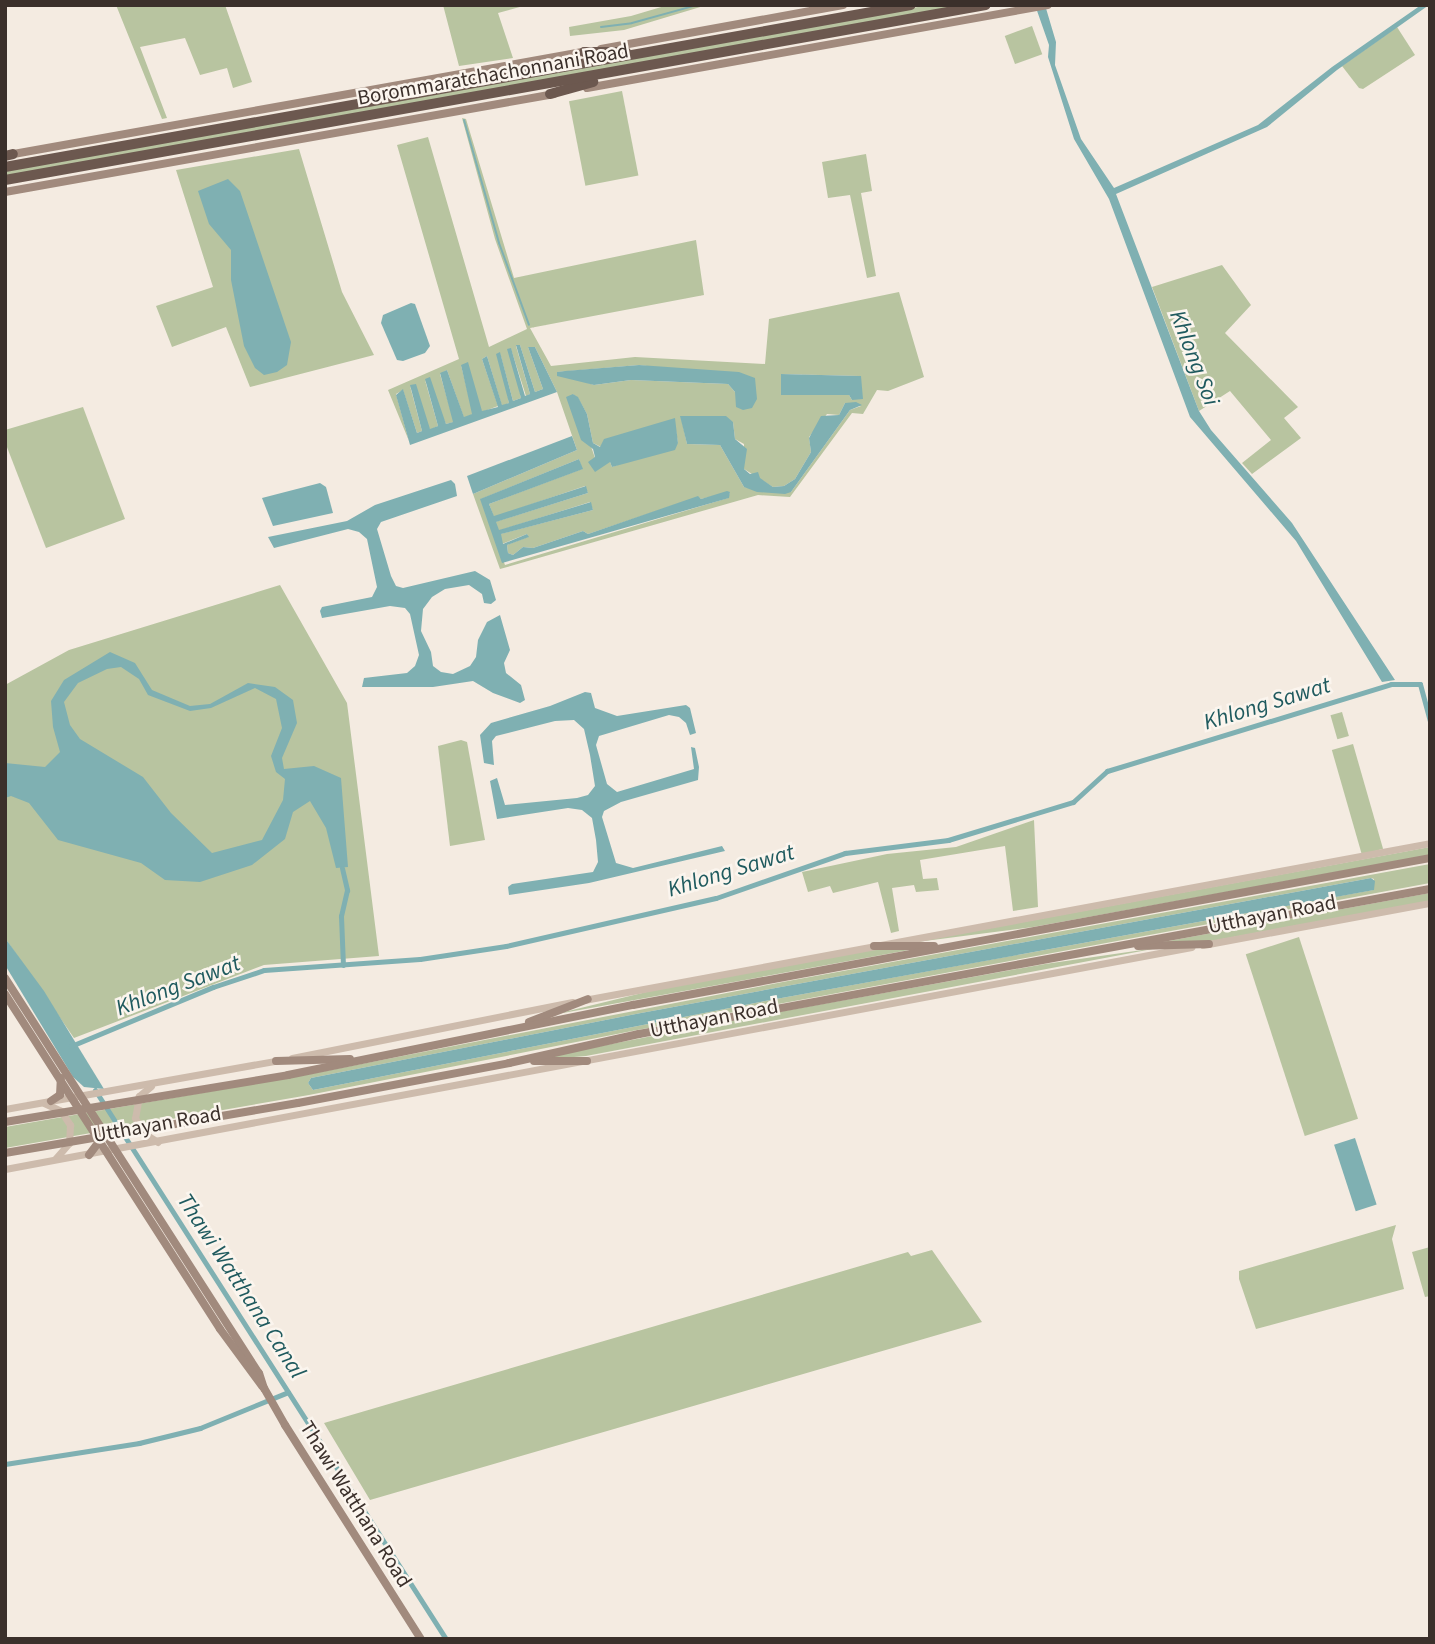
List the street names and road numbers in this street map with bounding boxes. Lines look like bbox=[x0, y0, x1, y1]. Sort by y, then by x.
street label: Borommaratchachonnani Road bbox=[355, 38, 631, 110]
street label: Utthayan Road bbox=[1206, 889, 1338, 939]
street label: Utthayan Road bbox=[648, 993, 780, 1043]
street label: Utthayan Road bbox=[91, 1100, 223, 1148]
street label: Thawi Watthana Road bbox=[295, 1416, 417, 1592]

